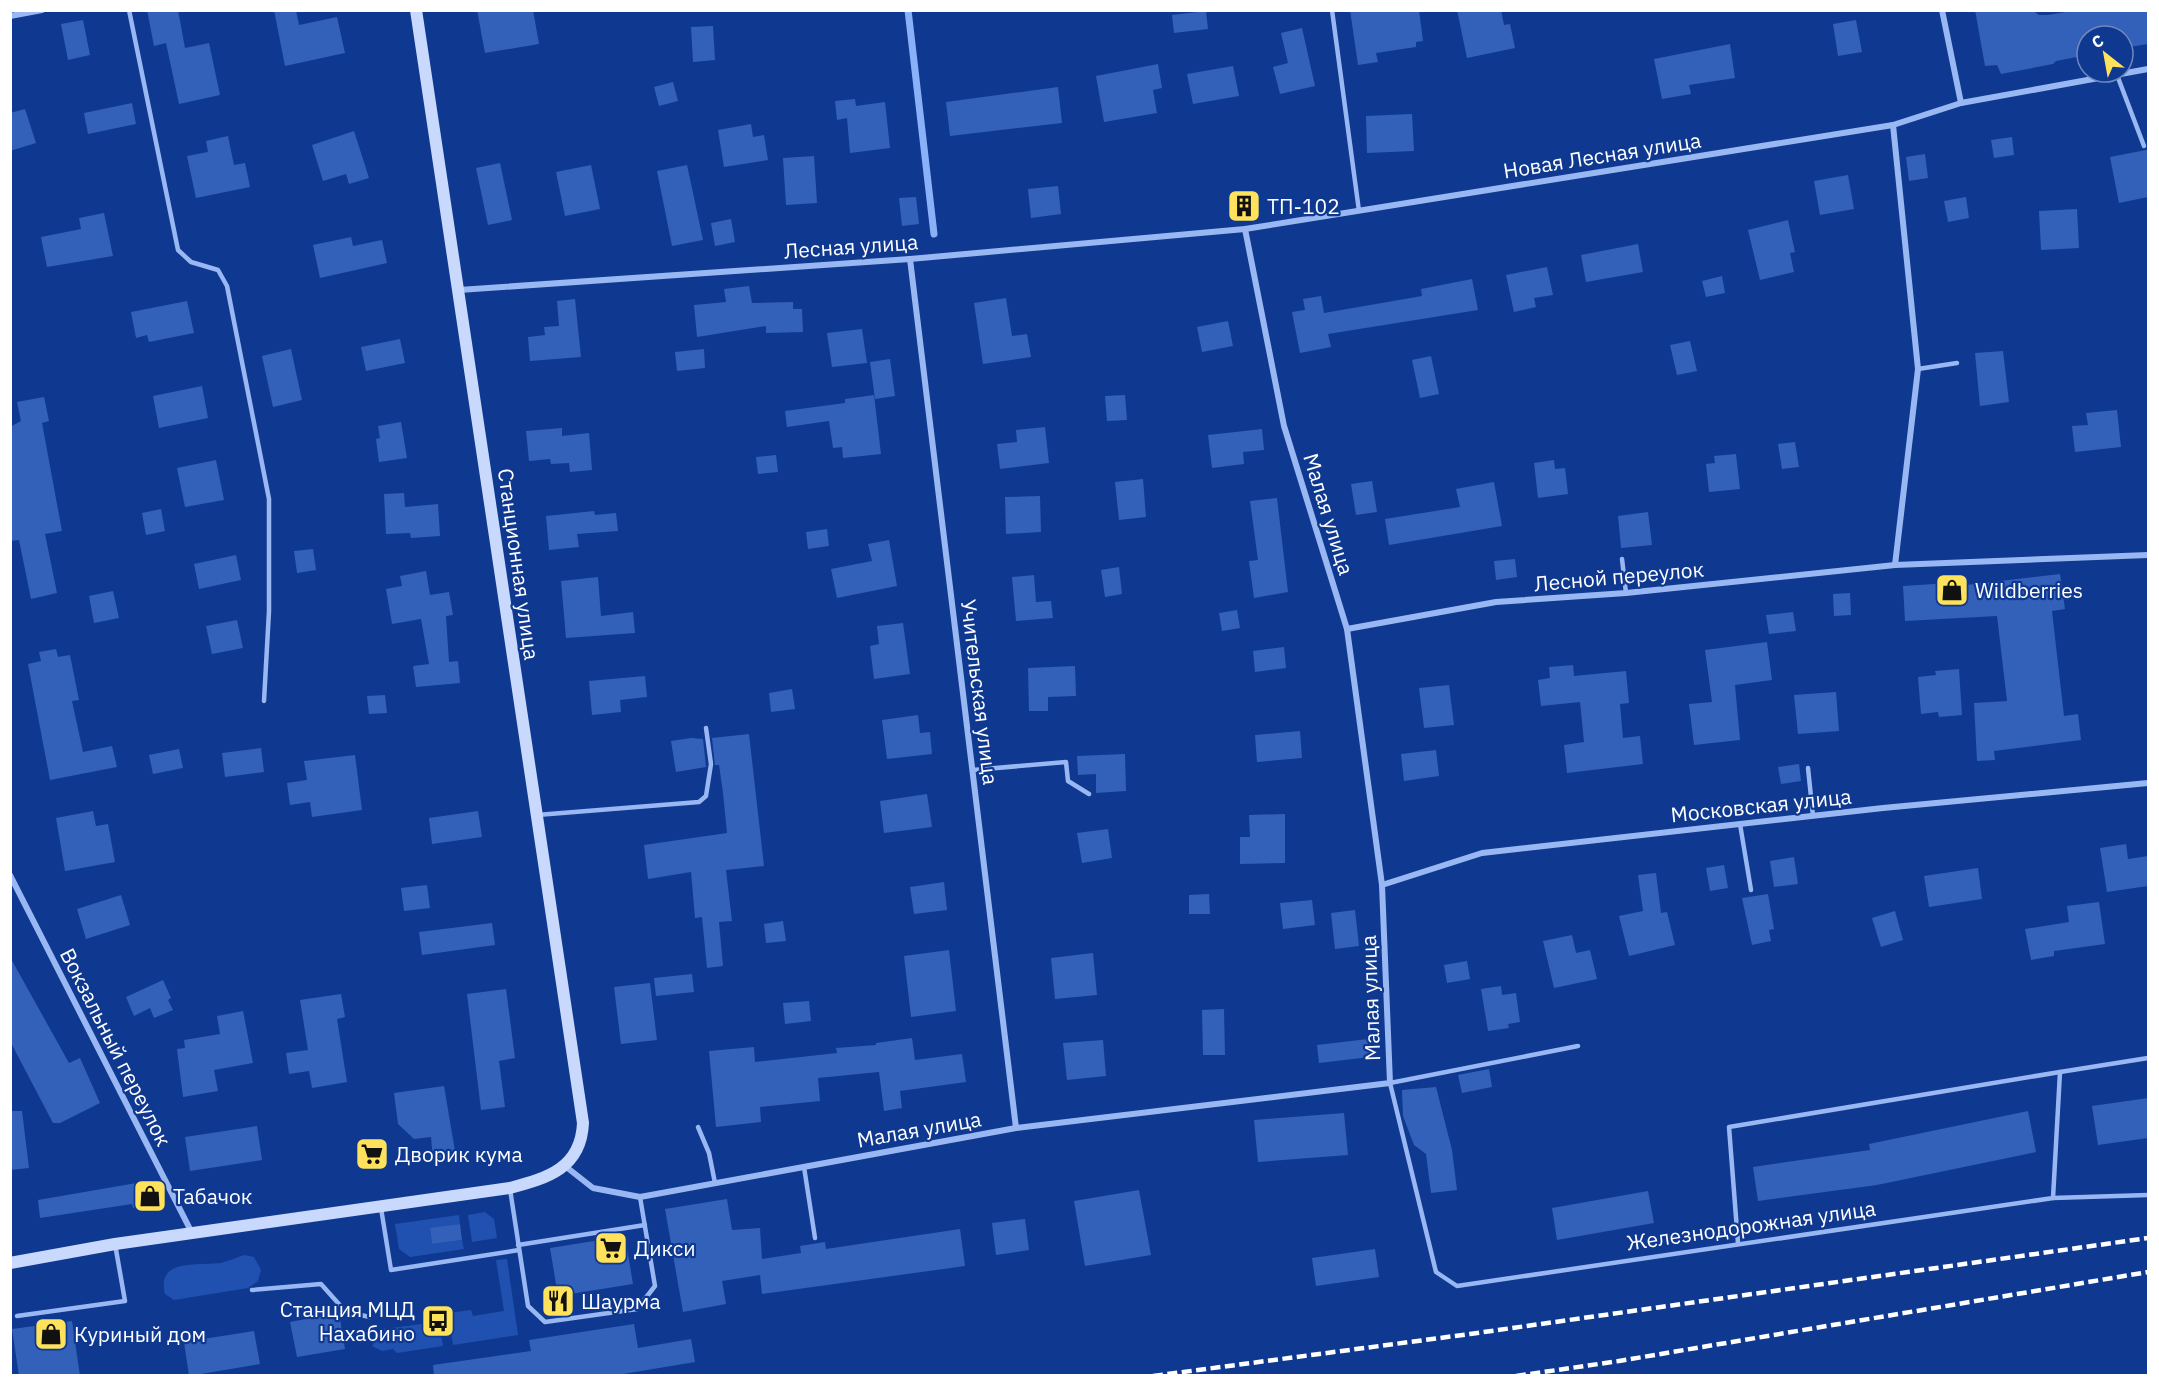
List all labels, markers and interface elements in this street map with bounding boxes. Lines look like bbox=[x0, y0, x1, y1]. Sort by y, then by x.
north arrow bbox=[2075, 24, 2135, 84]
text: С bbox=[2088, 30, 2107, 52]
street label: Новая Лесная улица bbox=[1501, 126, 1703, 184]
building icon: ТП-102 bbox=[1226, 188, 1262, 224]
place label: ТП-102 bbox=[1267, 192, 1340, 220]
street label: Лесная улица bbox=[783, 227, 919, 265]
street label: Малая улица bbox=[1297, 450, 1361, 578]
street label: Станционная улица bbox=[492, 466, 546, 662]
street label: Лесной переулок bbox=[1533, 555, 1705, 597]
shop icon: Wildberries bbox=[1934, 572, 1970, 608]
place label: Wildberries bbox=[1975, 576, 2083, 604]
street label: Учительская улица bbox=[955, 598, 1005, 786]
street label: Московская улица bbox=[1669, 782, 1853, 828]
street label: Малая улица bbox=[1354, 935, 1386, 1061]
street label: Вокзальный переулок bbox=[54, 943, 178, 1151]
street label: Малая улица bbox=[855, 1104, 983, 1154]
supermarket icon: Дворик кума bbox=[354, 1136, 390, 1172]
place label: Дворик кума bbox=[395, 1140, 523, 1168]
shop icon: Табачок bbox=[132, 1178, 168, 1214]
place label: Табачок bbox=[173, 1182, 252, 1210]
street label: Железнодорожная улица bbox=[1625, 1194, 1877, 1256]
supermarket icon: Дикси bbox=[593, 1230, 629, 1266]
place label: Дикси bbox=[634, 1234, 696, 1262]
restaurant icon: Шаурма bbox=[540, 1283, 576, 1319]
place label: Шаурма bbox=[581, 1287, 661, 1315]
place label: Станция МЦД Нахабино bbox=[280, 1295, 415, 1347]
bus stop icon: Станция МЦД Нахабино bbox=[420, 1303, 456, 1339]
shop icon: Куриный дом bbox=[33, 1316, 69, 1352]
place label: Куриный дом bbox=[74, 1320, 206, 1348]

